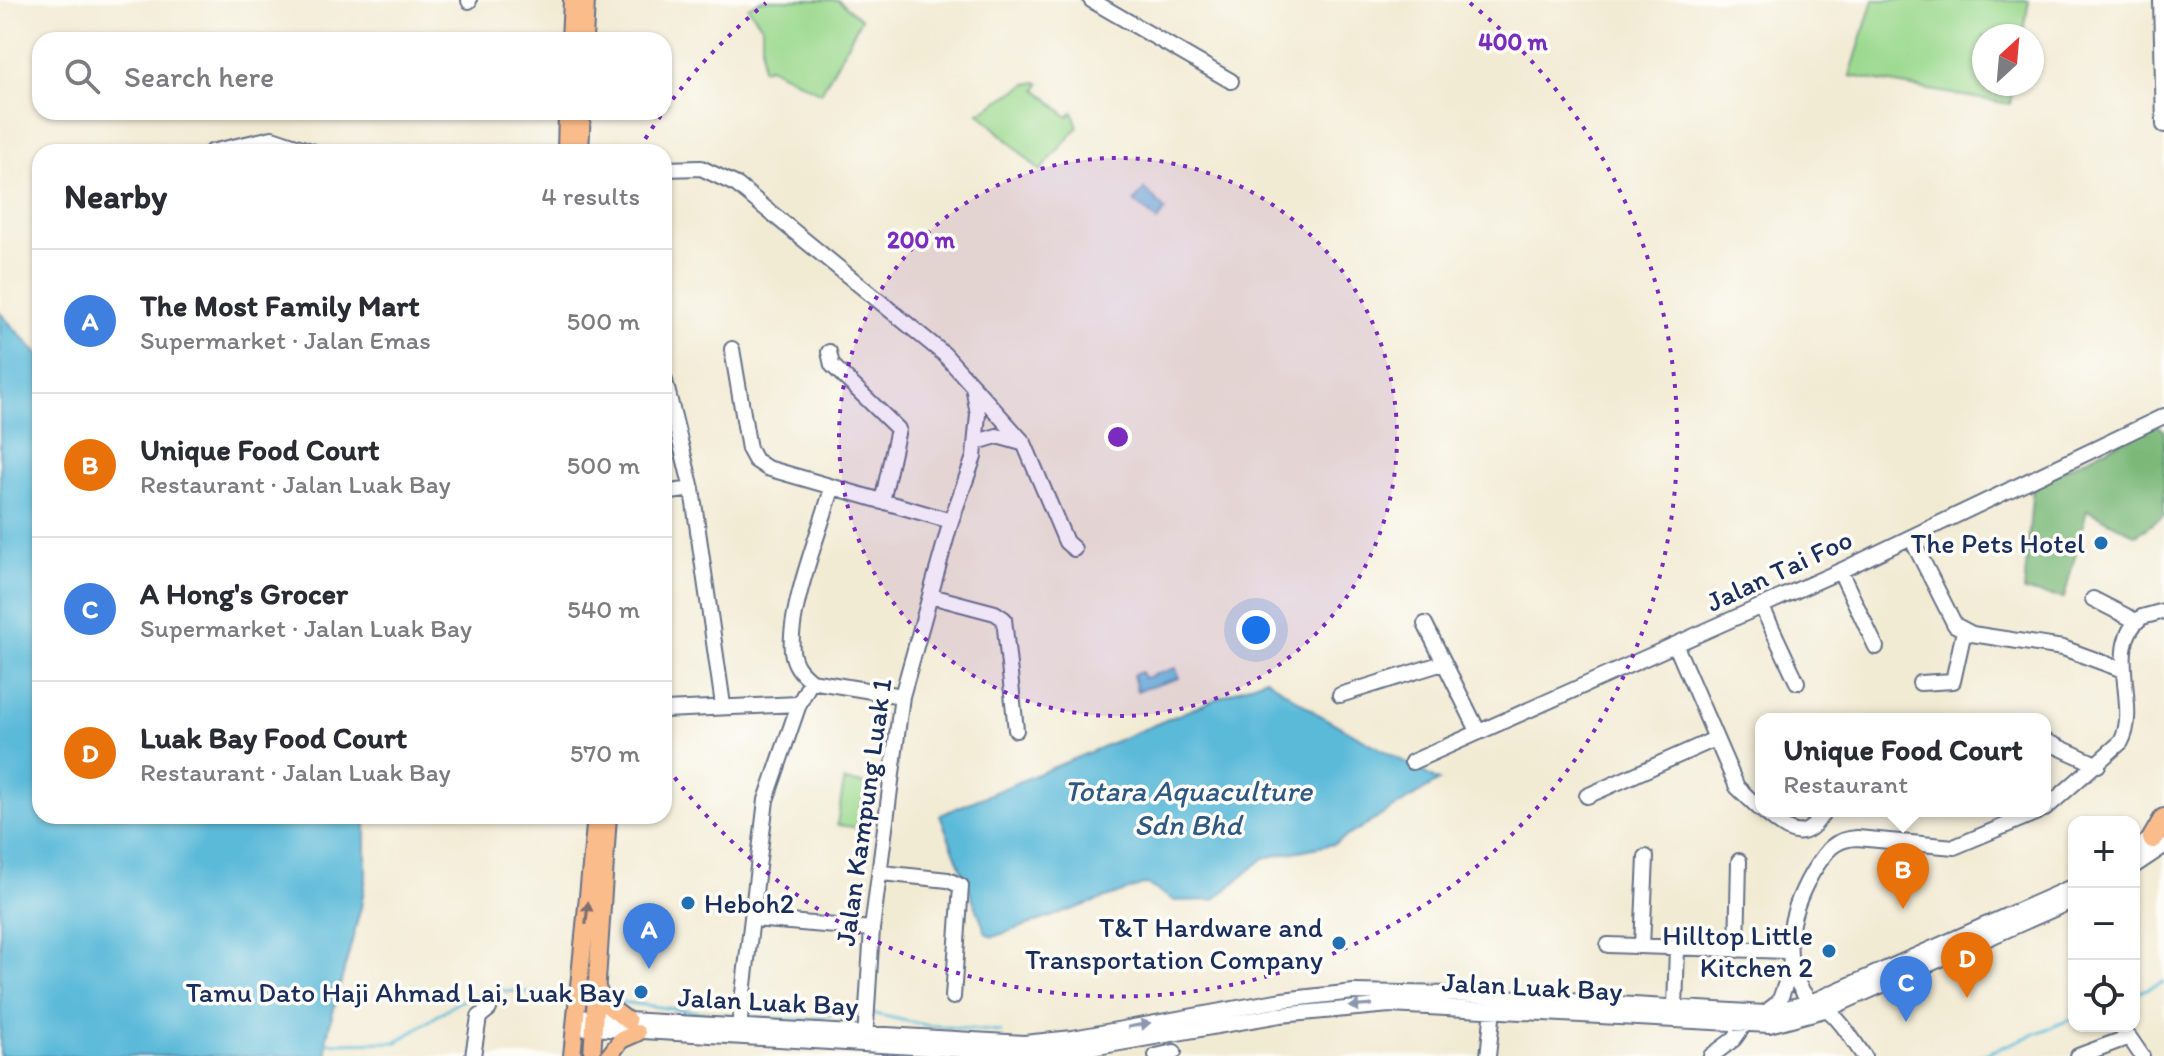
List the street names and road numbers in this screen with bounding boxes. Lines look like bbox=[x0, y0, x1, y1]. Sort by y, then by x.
street label: Jalan Tai Foo bbox=[1701, 521, 1857, 619]
street label: Jalan Kampung Luak 1 bbox=[827, 676, 899, 948]
street label: Jalan Luak Bay bbox=[1441, 964, 1623, 1008]
street label: Jalan Luak Bay bbox=[677, 979, 859, 1023]

